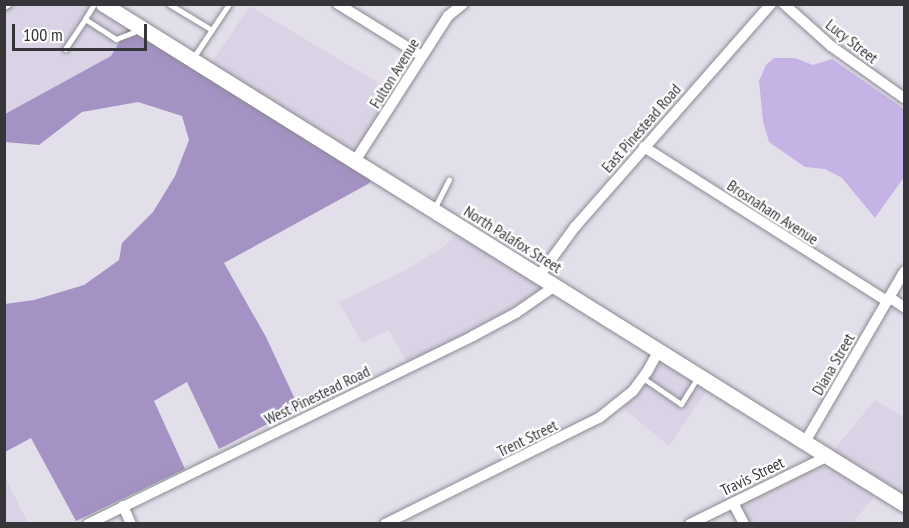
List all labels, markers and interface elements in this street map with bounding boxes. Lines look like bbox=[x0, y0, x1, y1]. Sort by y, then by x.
scale bar bbox=[15, 12, 150, 50]
street label: Lucy Street bbox=[822, 15, 882, 67]
text: 100 m bbox=[23, 23, 63, 46]
street label: Fulton Avenue bbox=[365, 34, 423, 112]
street label: East Pinestead Road bbox=[597, 80, 685, 176]
street label: Brosnaham Avenue bbox=[724, 175, 822, 249]
street label: North Palafox Street bbox=[460, 201, 566, 277]
street label: Diana Street bbox=[808, 330, 858, 398]
street label: West Pinestead Road bbox=[261, 361, 373, 429]
street label: Trent Street bbox=[494, 415, 560, 461]
street label: Travis Street bbox=[717, 452, 787, 500]

